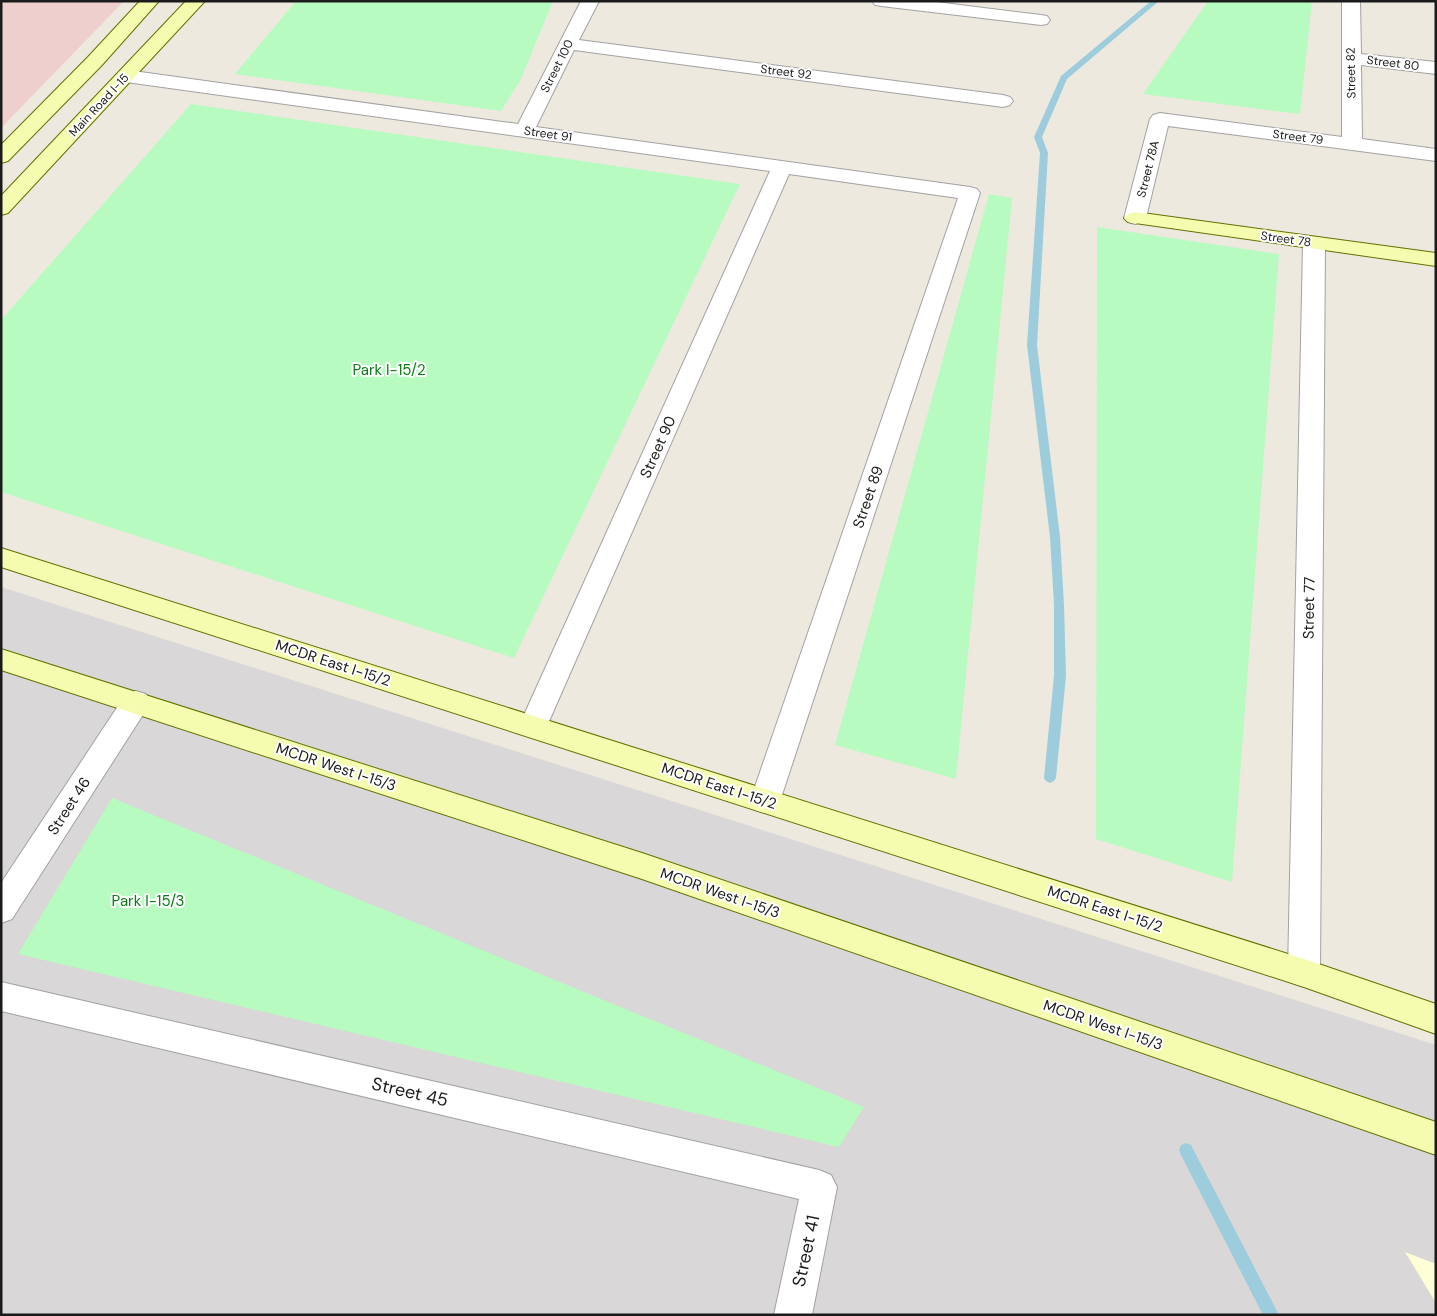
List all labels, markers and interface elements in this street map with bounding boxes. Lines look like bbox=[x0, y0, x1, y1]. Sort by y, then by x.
street label: Street 100 bbox=[537, 37, 577, 95]
street label: Street 82 bbox=[1343, 47, 1359, 99]
street label: Street 80 bbox=[1366, 52, 1420, 74]
street label: Street 92 bbox=[759, 61, 813, 83]
street label: Main Road I-15 bbox=[66, 70, 132, 140]
street label: Street 91 bbox=[523, 123, 573, 145]
street label: Street 79 bbox=[1272, 126, 1324, 148]
street label: Street 78A bbox=[1133, 139, 1163, 199]
street label: Street 78 bbox=[1260, 228, 1312, 250]
park label: Park I-15/2 bbox=[352, 360, 426, 380]
street label: Street 90 bbox=[635, 413, 681, 481]
street label: Street 89 bbox=[848, 463, 888, 531]
street label: Street 77 bbox=[1298, 577, 1320, 639]
street label: MCDR East I-15/2 bbox=[273, 635, 393, 691]
street label: MCDR West I-15/3 bbox=[273, 738, 399, 796]
street label: MCDR East I-15/2 bbox=[659, 758, 779, 814]
street label: Street 46 bbox=[43, 773, 95, 839]
street label: MCDR West I-15/3 bbox=[658, 863, 782, 923]
street label: MCDR East I-15/2 bbox=[1045, 881, 1165, 937]
park label: Park I-15/3 bbox=[112, 891, 184, 911]
street label: MCDR West I-15/3 bbox=[1041, 995, 1165, 1055]
street label: Street 45 bbox=[369, 1072, 451, 1112]
street label: Street 41 bbox=[787, 1213, 825, 1289]

